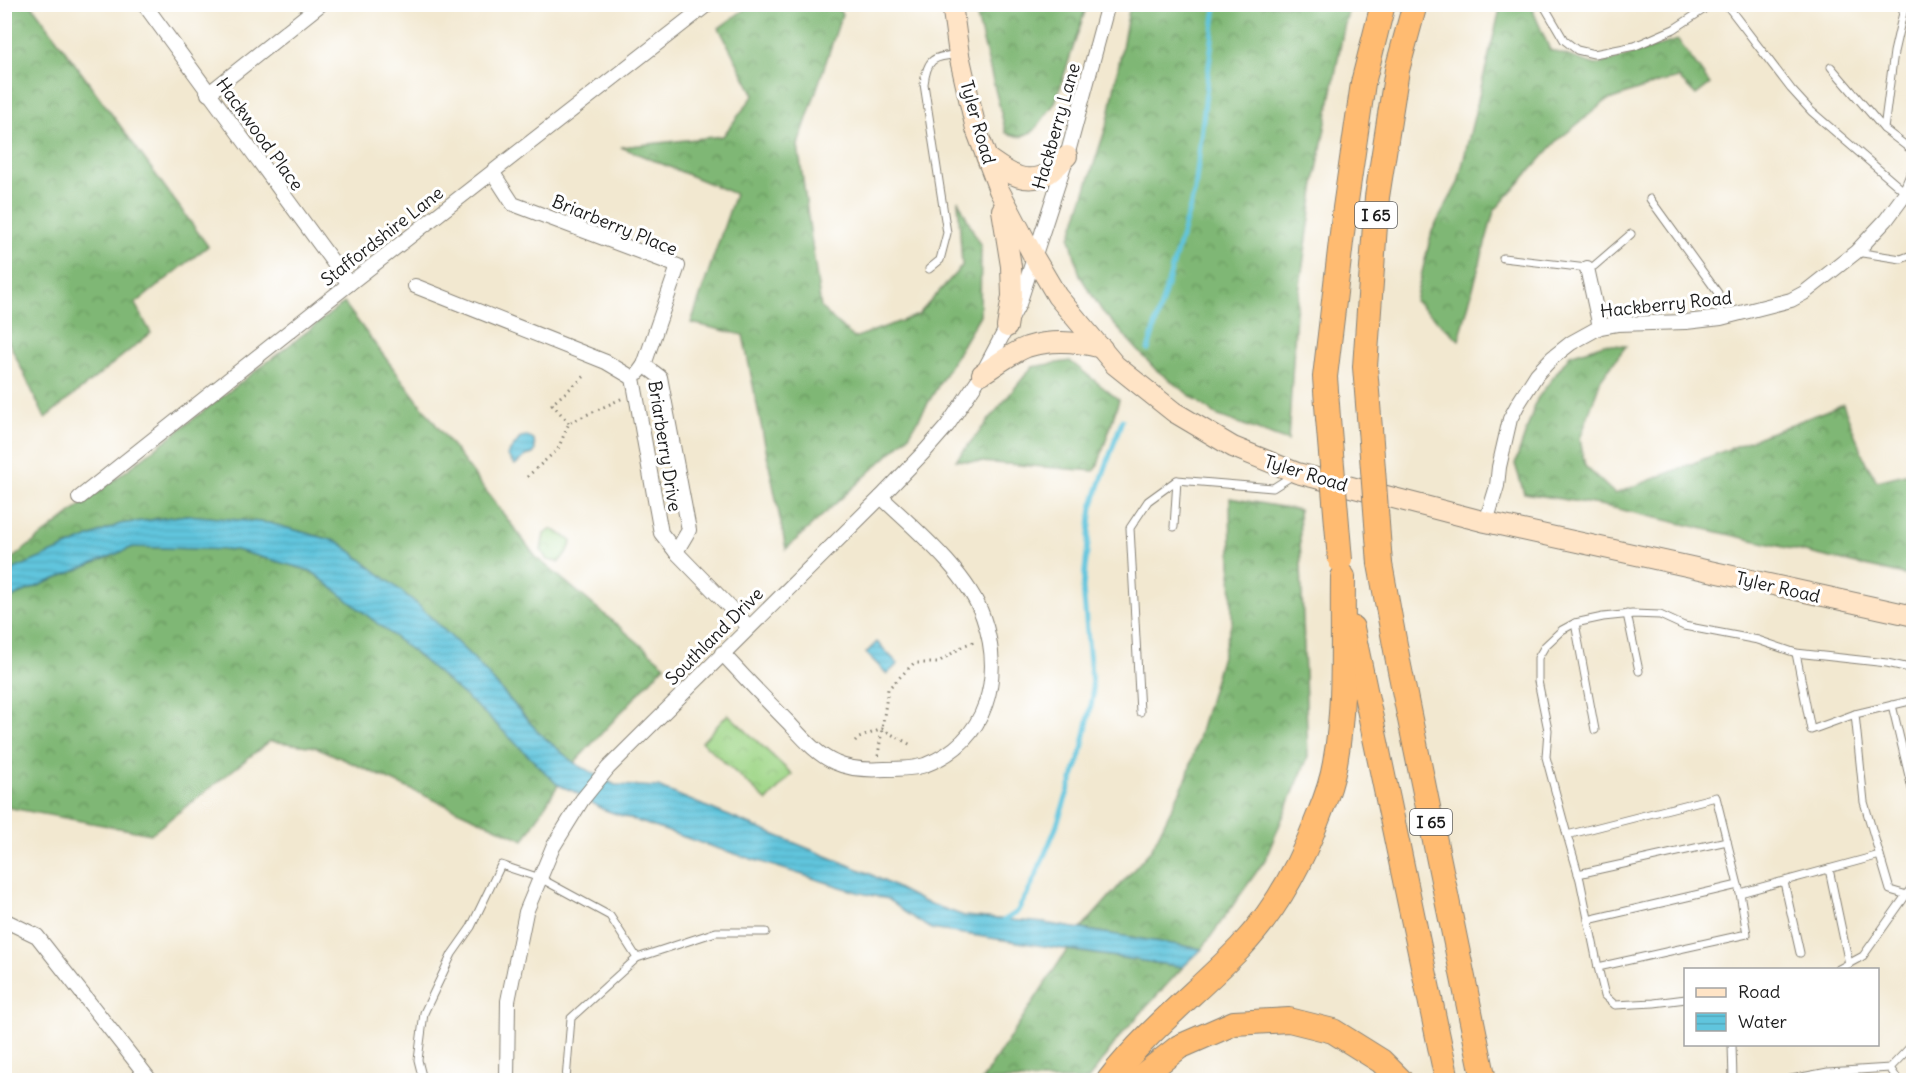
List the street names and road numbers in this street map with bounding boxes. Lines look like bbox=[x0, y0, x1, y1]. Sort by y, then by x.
street label: Hackberry Lane bbox=[1027, 60, 1085, 192]
street label: Hackwood Place bbox=[211, 73, 309, 195]
street label: Tyler Road bbox=[955, 78, 1001, 167]
street label: Staffordshire Lane bbox=[316, 181, 448, 291]
street label: Briarberry Place bbox=[549, 189, 681, 261]
road number: I 65 bbox=[1355, 202, 1397, 228]
street label: Hackberry Road bbox=[1599, 286, 1734, 322]
street label: Briarberry Drive bbox=[643, 379, 687, 513]
street label: Tyler Road bbox=[1262, 449, 1351, 497]
street label: Tyler Road bbox=[1734, 566, 1823, 608]
street label: Southland Drive bbox=[660, 582, 768, 690]
road number: I 65 bbox=[1410, 809, 1452, 835]

